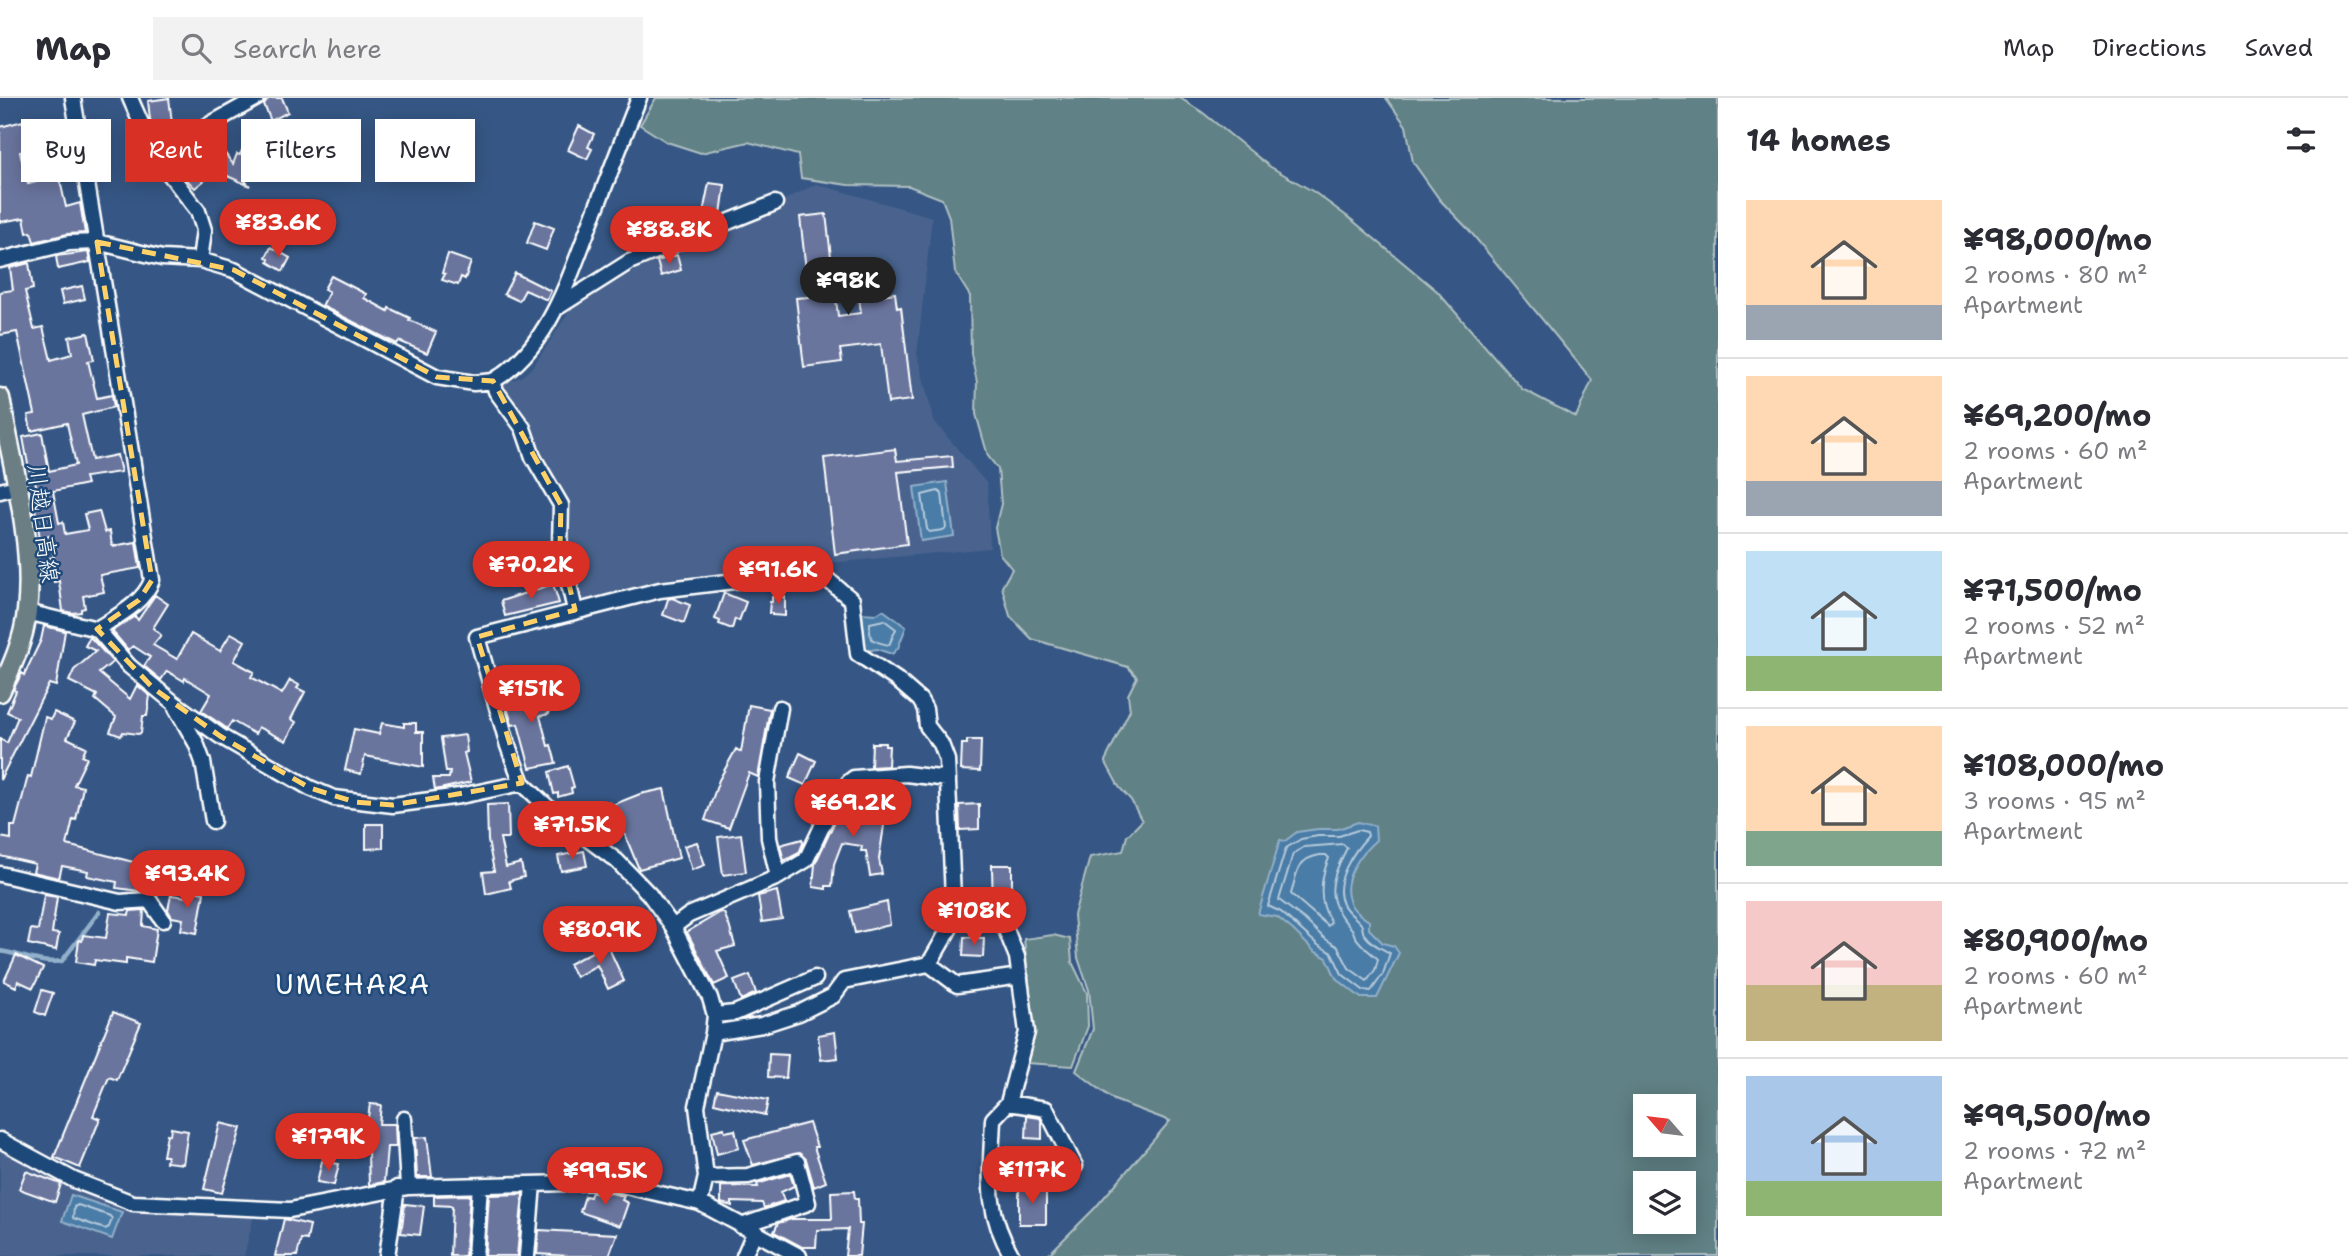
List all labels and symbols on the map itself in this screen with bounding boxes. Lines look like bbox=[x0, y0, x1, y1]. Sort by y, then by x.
pin: ¥83.6K bbox=[221, 200, 335, 259]
pin: ¥88.8K bbox=[612, 206, 726, 266]
pin: ¥98K bbox=[807, 258, 889, 317]
street label: 川越日高線 bbox=[20, 461, 66, 585]
pin: ¥70.2K bbox=[474, 542, 588, 601]
pin: ¥91.6K bbox=[721, 546, 835, 606]
pin: ¥151K bbox=[482, 666, 580, 725]
pin: ¥69.2K bbox=[796, 780, 910, 839]
pin: ¥71.5K bbox=[515, 802, 629, 861]
pin: ¥93.4K bbox=[130, 850, 244, 910]
pin: ¥108K bbox=[925, 888, 1023, 947]
pin: ¥80.9K bbox=[543, 906, 657, 966]
district label: UMEHARA bbox=[275, 965, 431, 1003]
north arrow bbox=[1633, 1094, 1696, 1157]
pin: ¥179K bbox=[279, 1114, 377, 1173]
pin: ¥117K bbox=[983, 1146, 1081, 1206]
pin: ¥99.5K bbox=[548, 1148, 662, 1207]

